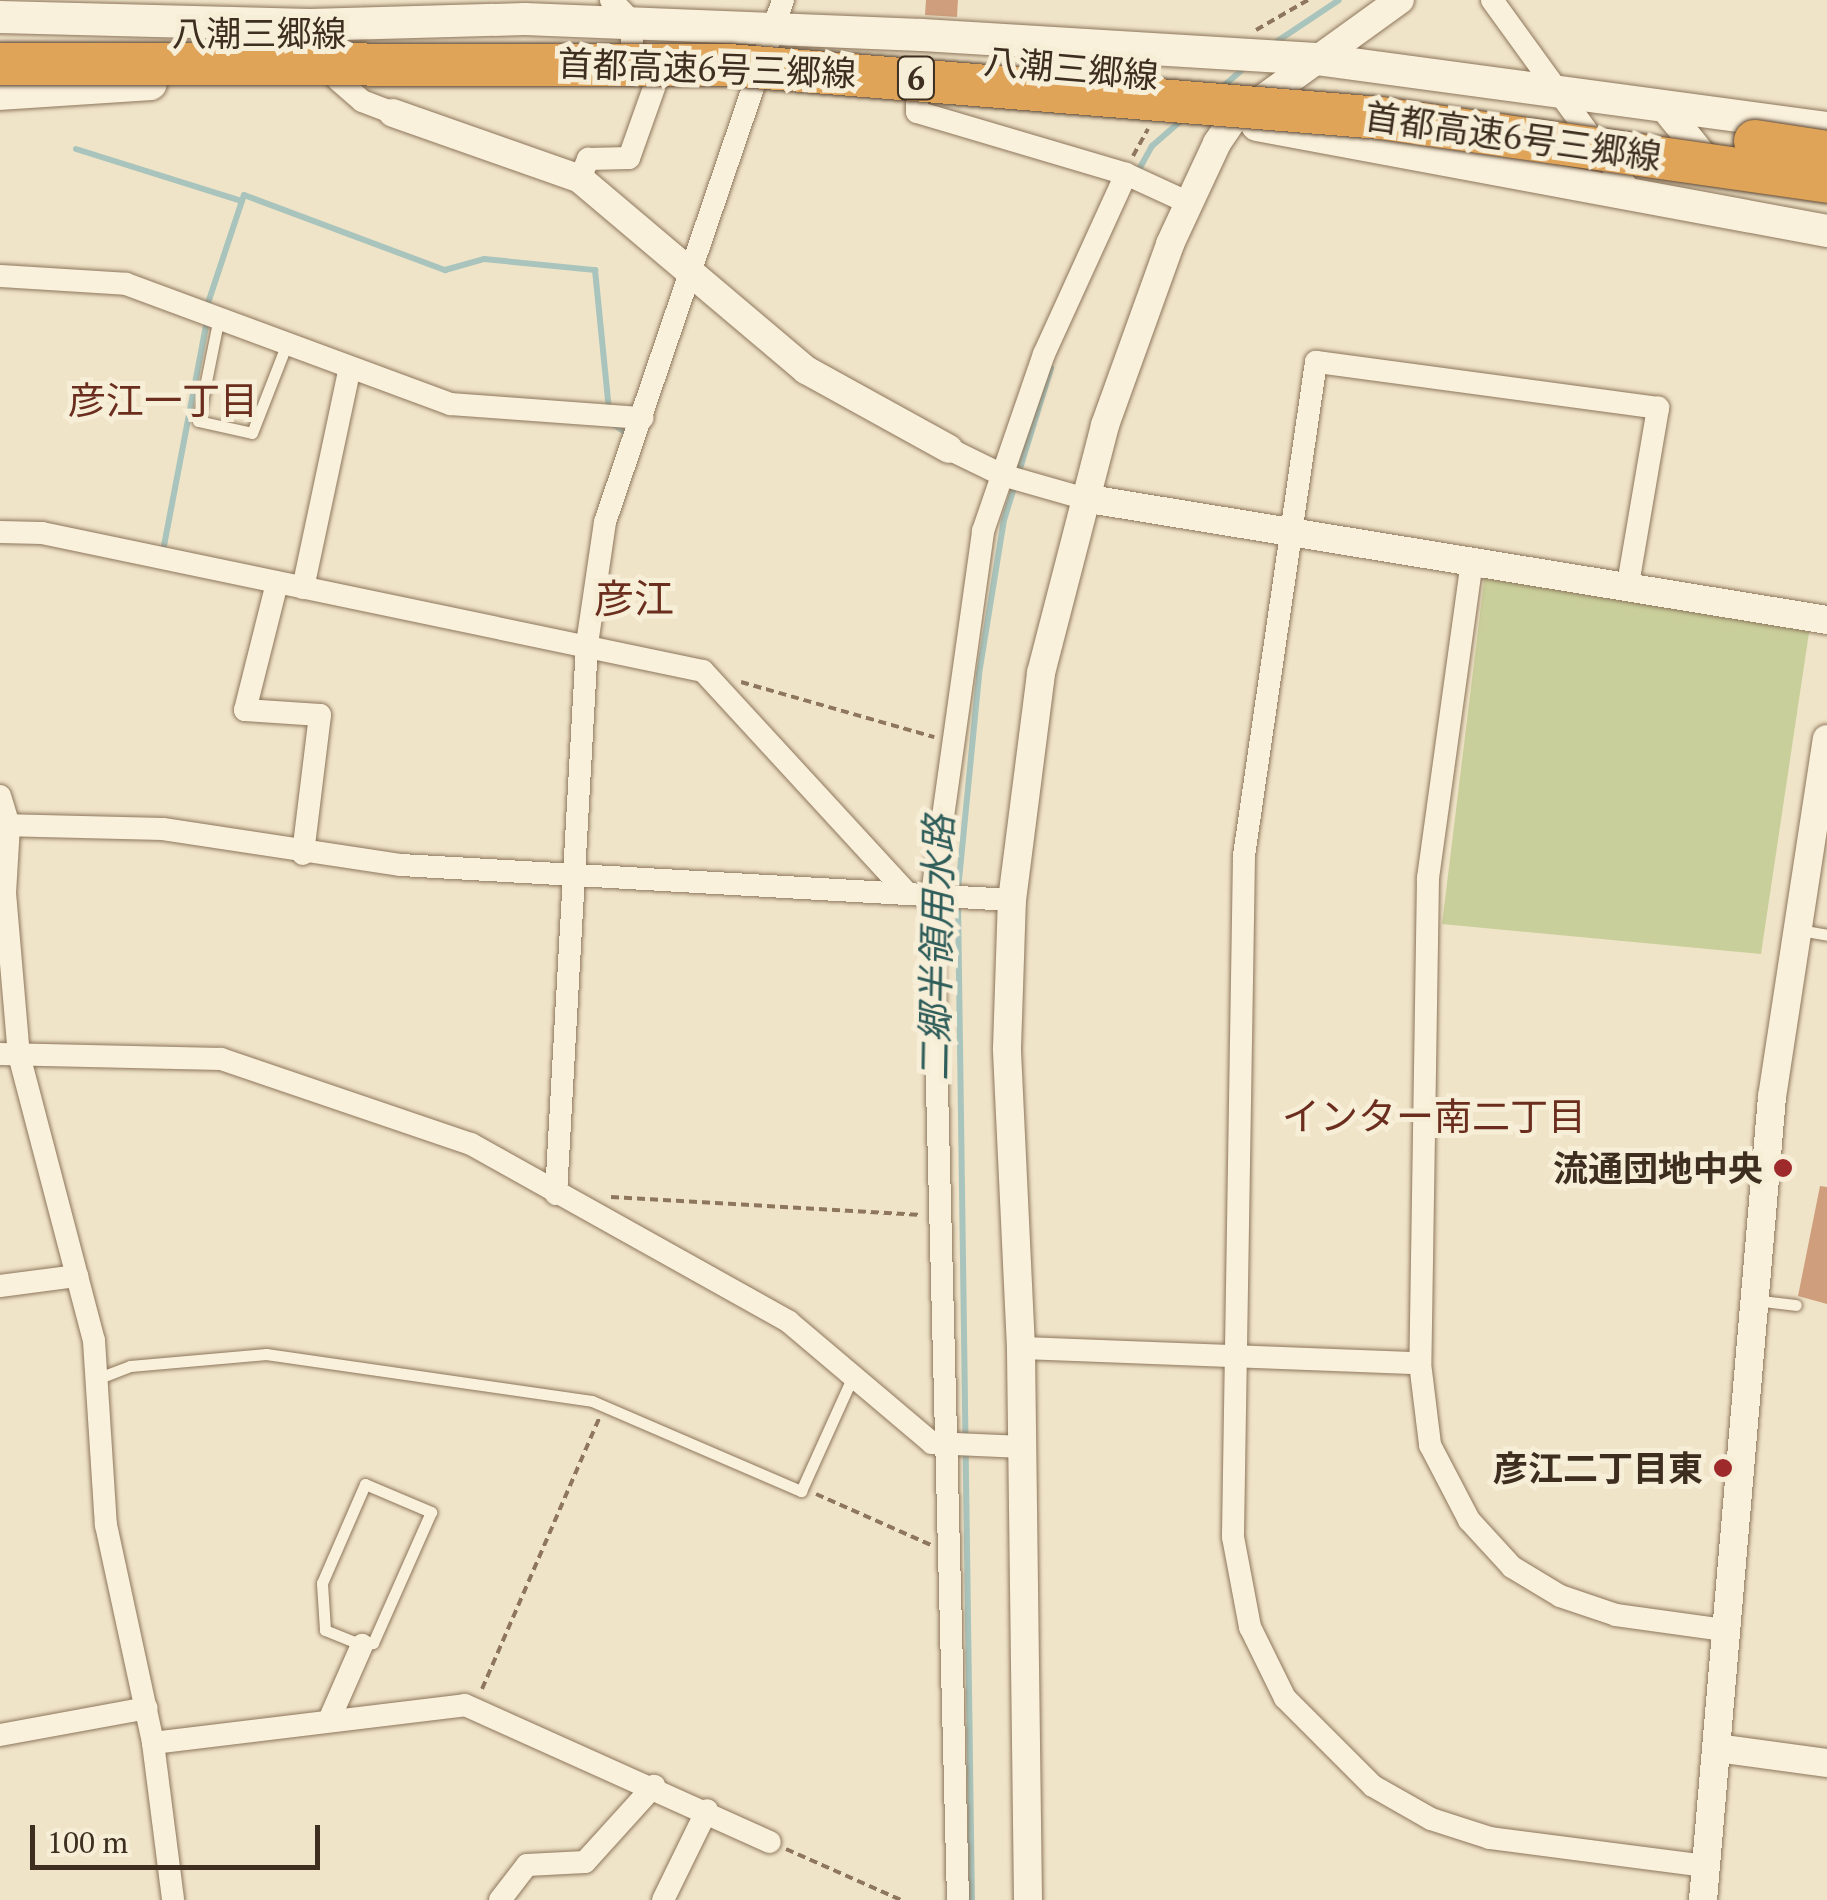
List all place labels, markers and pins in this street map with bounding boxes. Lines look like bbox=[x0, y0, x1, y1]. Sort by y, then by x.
place label: 流通団地中央 bbox=[1553, 1147, 1763, 1189]
marker: 流通団地中央 bbox=[1772, 1157, 1794, 1179]
place label: 彦江二丁目東 bbox=[1493, 1447, 1703, 1489]
marker: 彦江二丁目東 bbox=[1712, 1457, 1734, 1479]

